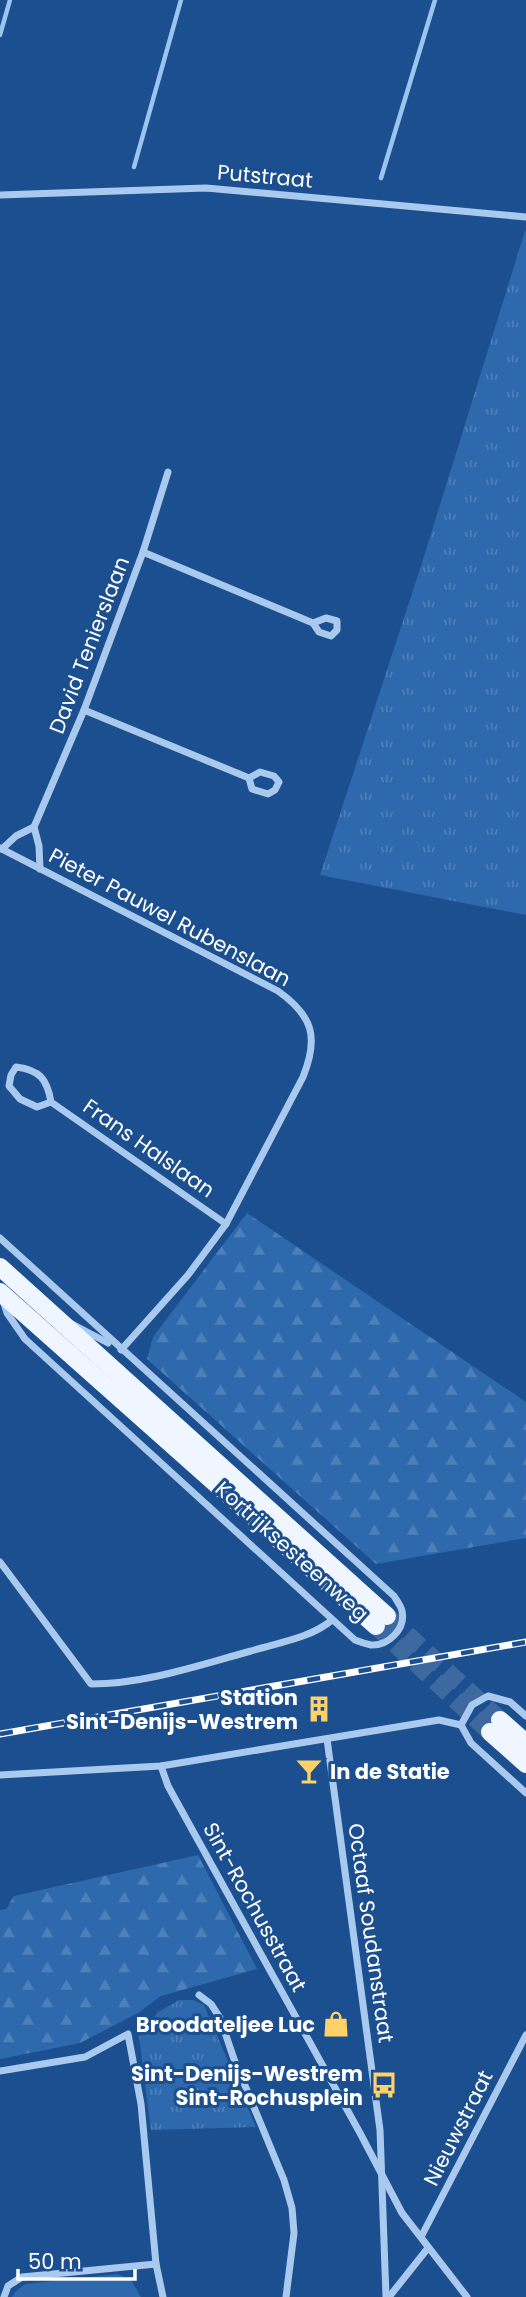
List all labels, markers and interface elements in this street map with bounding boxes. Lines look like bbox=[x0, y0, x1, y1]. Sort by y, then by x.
street label: Putstraat bbox=[216, 157, 314, 195]
street label: David Tenierslaan bbox=[42, 552, 136, 738]
street label: Pieter Pauwel Rubenslaan bbox=[44, 841, 296, 993]
street label: Frans Halslaan bbox=[77, 1092, 221, 1204]
street label: Kortrijksesteenweg bbox=[209, 1474, 375, 1628]
place label: Station Sint-Denijs-Westrem bbox=[66, 1683, 298, 1736]
building icon: Station Sint-Denijs-Westrem bbox=[304, 1694, 334, 1724]
bar icon: In de Statie bbox=[294, 1756, 324, 1786]
place label: In de Statie bbox=[330, 1757, 450, 1786]
street label: Sint-Rochusstraat bbox=[196, 1817, 314, 1997]
street label: Octaaf Soudanstraat bbox=[341, 1821, 401, 2045]
shop icon: Broodateljee Luc bbox=[321, 2009, 351, 2039]
place label: Broodateljee Luc bbox=[136, 2010, 315, 2039]
place label: Sint-Denijs-Westrem Sint-Rochusplein bbox=[131, 2059, 363, 2112]
street label: Nieuwstraat bbox=[416, 2065, 500, 2191]
bus stop icon: Sint-Denijs-Westrem Sint-Rochusplein bbox=[369, 2070, 399, 2100]
scale bar bbox=[18, 2238, 135, 2282]
text: 50 m bbox=[28, 2247, 82, 2276]

